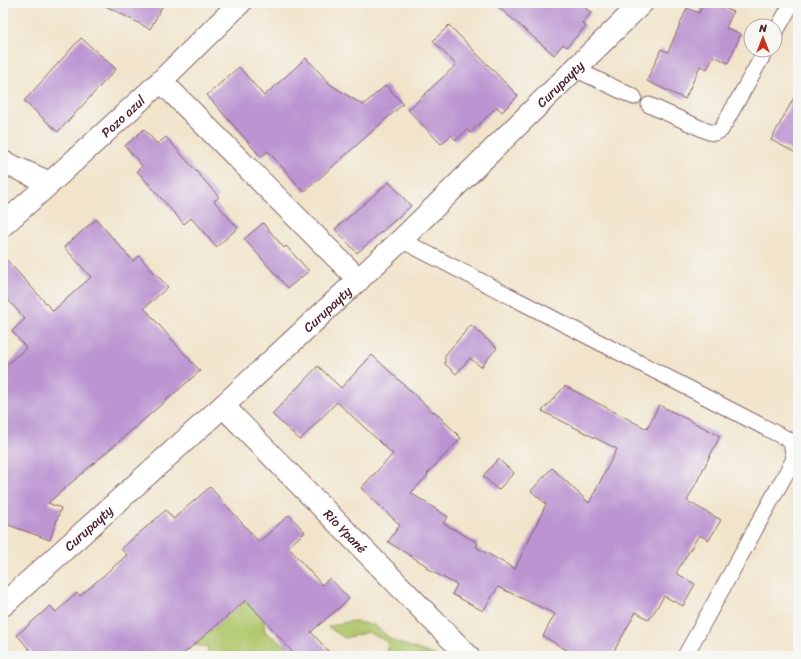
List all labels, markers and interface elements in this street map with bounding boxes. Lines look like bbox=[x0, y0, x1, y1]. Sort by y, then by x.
north arrow bbox=[743, 18, 783, 58]
text: N bbox=[758, 19, 767, 38]
street label: Curupayty bbox=[531, 54, 590, 113]
street label: Pozo azul bbox=[95, 89, 151, 143]
street label: Curupayty bbox=[297, 280, 357, 338]
street label: Curupayty bbox=[58, 499, 118, 556]
street label: Rio Ypané bbox=[318, 503, 373, 559]

